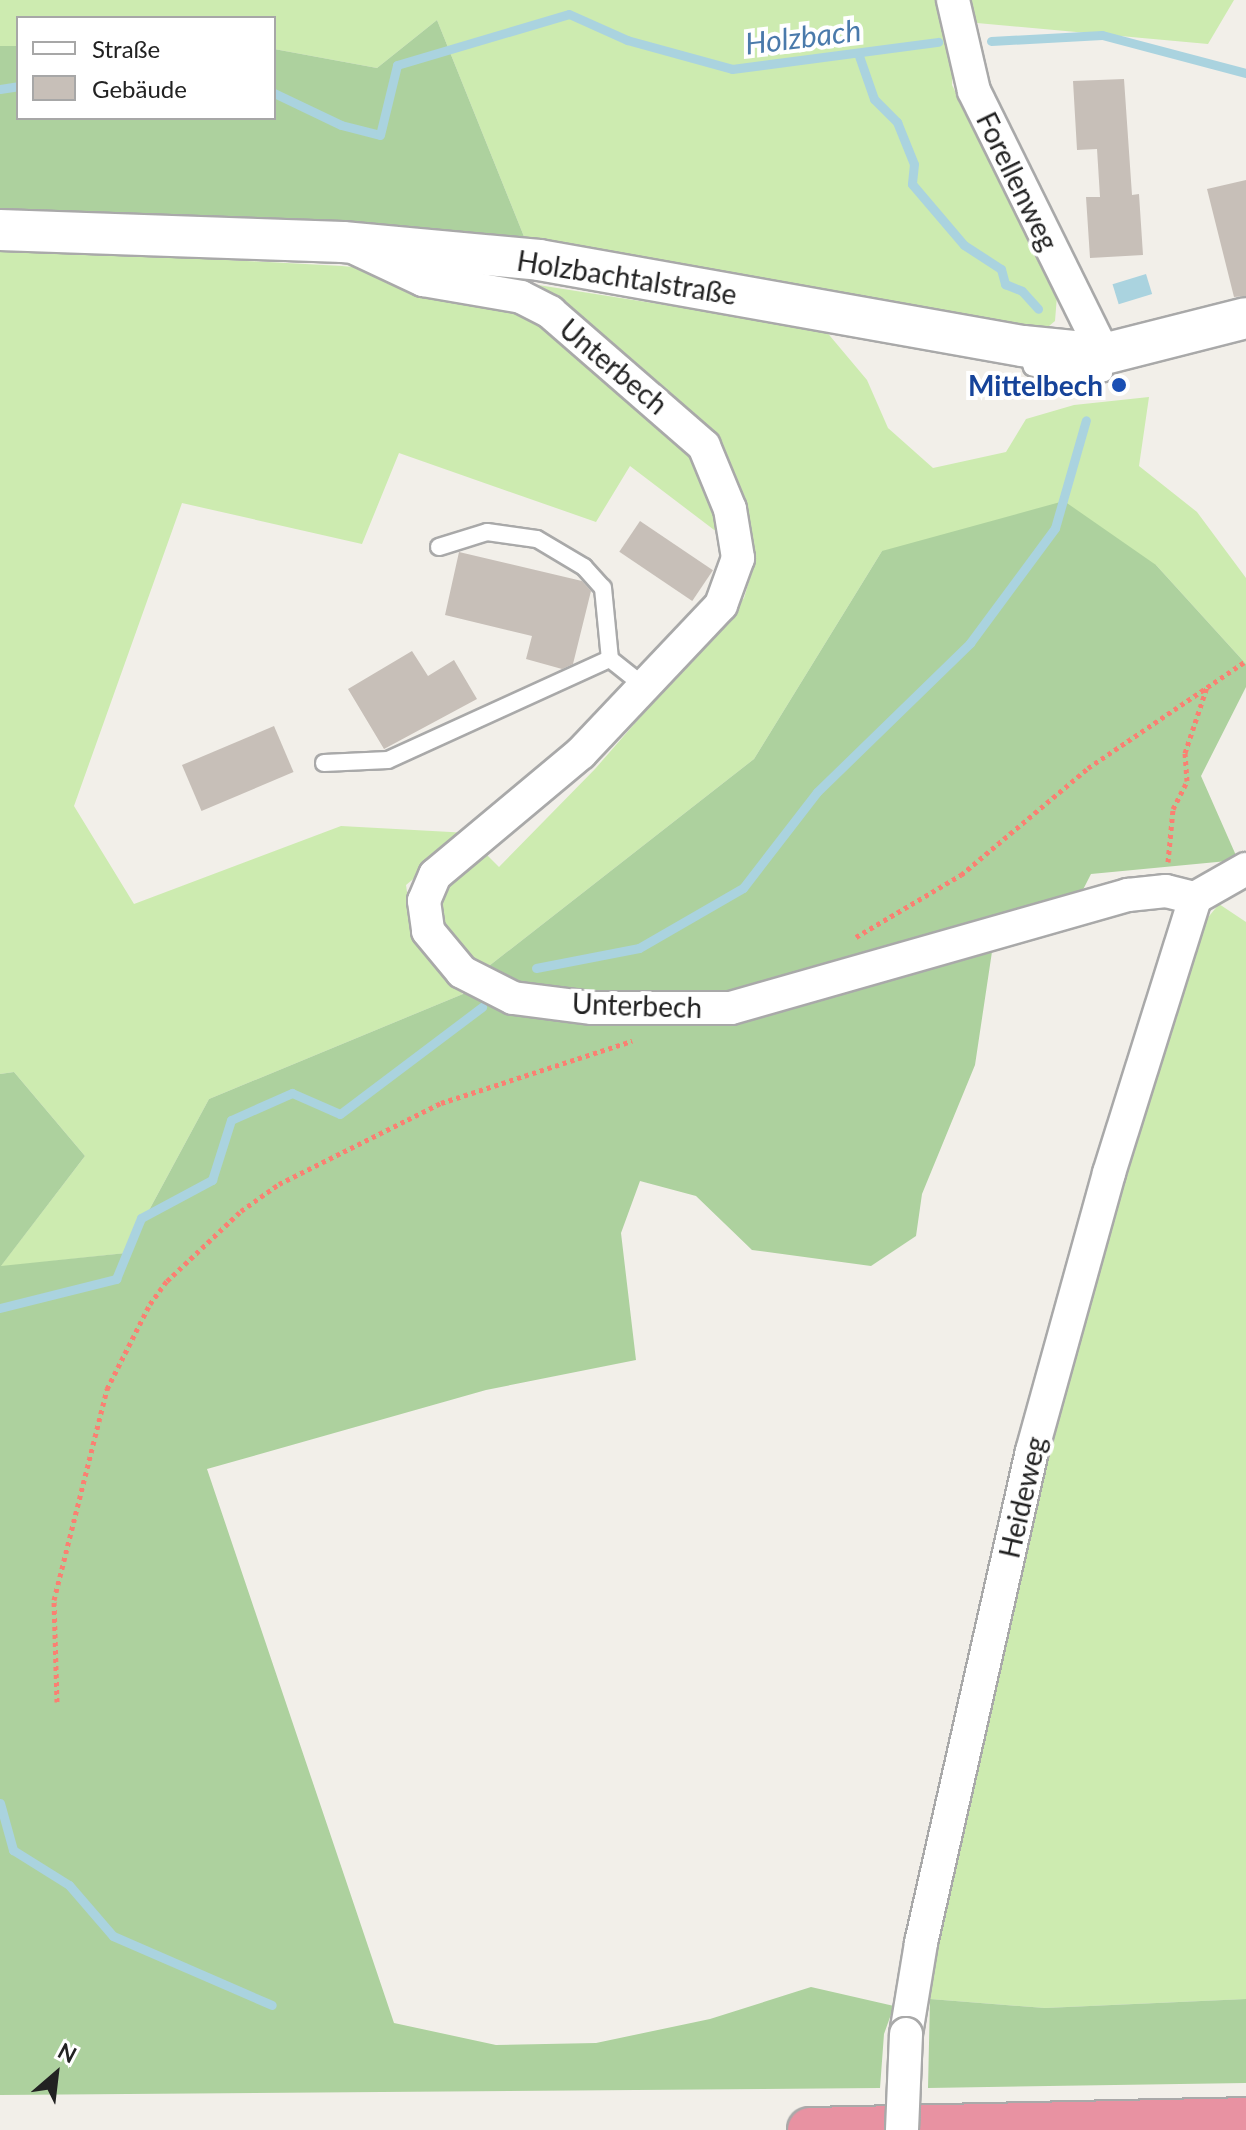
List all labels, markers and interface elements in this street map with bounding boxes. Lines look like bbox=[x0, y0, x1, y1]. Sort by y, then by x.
water label: Holzbach bbox=[743, 11, 863, 61]
legend bbox=[16, 16, 276, 120]
text: Straße bbox=[92, 34, 160, 63]
text: Gebäude bbox=[92, 74, 187, 103]
street label: Forellenweg bbox=[970, 106, 1066, 256]
street label: Holzbachtalstraße bbox=[515, 243, 739, 311]
street label: Unterbech bbox=[553, 311, 675, 421]
place label: Mittelbech bbox=[968, 368, 1103, 402]
marker: Mittelbech bbox=[1110, 376, 1128, 394]
street label: Unterbech bbox=[571, 986, 703, 1024]
street label: Heideweg bbox=[992, 1433, 1052, 1561]
north arrow bbox=[16, 2034, 96, 2114]
text: N bbox=[54, 2036, 81, 2068]

